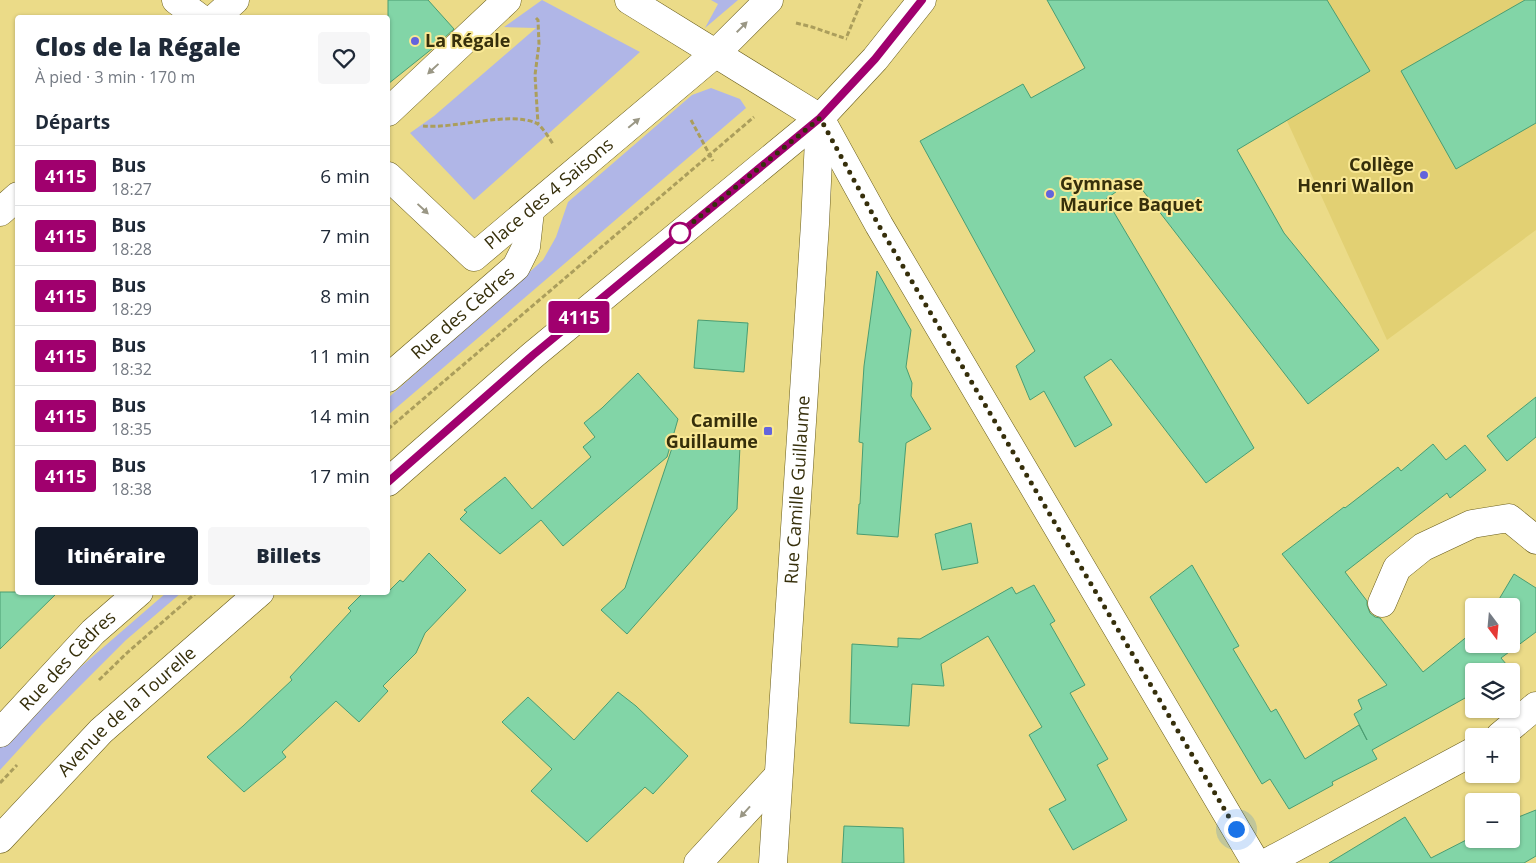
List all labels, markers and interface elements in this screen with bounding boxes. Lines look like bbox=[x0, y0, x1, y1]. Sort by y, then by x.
one-way arrow bbox=[736, 21, 748, 33]
place label: La Régale bbox=[425, 28, 510, 52]
text: Clos de la Régale bbox=[35, 30, 241, 63]
button: heart bbox=[318, 32, 370, 84]
marker: La Régale bbox=[409, 35, 421, 47]
one-way arrow bbox=[428, 63, 440, 75]
text: À pied · 3 min · 170 m bbox=[35, 66, 195, 88]
text: Départs bbox=[35, 109, 110, 135]
one-way arrow bbox=[627, 117, 640, 128]
street label: Place des 4 Saisons bbox=[479, 132, 618, 254]
text: Bus bbox=[111, 152, 146, 178]
place label: Collège Henri Wallon bbox=[1297, 152, 1414, 197]
text: 6 min bbox=[320, 163, 370, 189]
text: 4115 bbox=[45, 164, 86, 188]
marker: Collège Henri Wallon bbox=[1418, 169, 1430, 181]
place label: Gymnase Maurice Baquet bbox=[1060, 171, 1203, 216]
text: 18:27 bbox=[111, 178, 152, 200]
marker: Gymnase Maurice Baquet bbox=[1044, 188, 1056, 200]
one-way arrow bbox=[417, 203, 429, 215]
text: Bus bbox=[111, 212, 146, 238]
unlabelled marker bbox=[669, 222, 691, 244]
text: 7 min bbox=[320, 223, 370, 249]
text: 4115 bbox=[45, 224, 86, 248]
text: 18:28 bbox=[111, 238, 152, 260]
street label: Rue des Cèdres bbox=[405, 261, 519, 364]
text: Bus bbox=[111, 272, 146, 298]
text: 8 min bbox=[320, 283, 370, 309]
text: 4115 bbox=[45, 284, 86, 308]
text: 18:29 bbox=[111, 298, 152, 320]
line badge: 4115 bbox=[544, 301, 614, 333]
text: 4115 bbox=[558, 305, 600, 329]
text: Bus bbox=[111, 332, 146, 358]
text: 11 min bbox=[309, 343, 370, 369]
text: 4115 bbox=[45, 344, 86, 368]
text: 18:32 bbox=[111, 358, 152, 380]
text: Bus bbox=[111, 392, 146, 418]
street label: Rue Camille Guillaume bbox=[778, 395, 815, 585]
text: 14 min bbox=[309, 403, 370, 429]
text: 4115 bbox=[45, 404, 86, 428]
place label: Camille Guillaume bbox=[666, 408, 758, 453]
text: 18:35 bbox=[111, 418, 152, 440]
marker: Camille Guillaume bbox=[762, 425, 774, 437]
text: Bus bbox=[111, 452, 146, 478]
text: 17 min bbox=[309, 463, 370, 489]
text: 4115 bbox=[45, 464, 86, 488]
text: 18:38 bbox=[111, 478, 152, 500]
button: Itinéraire bbox=[35, 527, 198, 585]
button: Billets bbox=[208, 527, 370, 585]
north arrow bbox=[1465, 598, 1520, 652]
map controls bbox=[1465, 598, 1520, 848]
street label: Rue des Cèdres bbox=[14, 605, 120, 715]
street label: Avenue de la Tourelle bbox=[52, 641, 201, 781]
button: layers bbox=[1465, 663, 1520, 718]
button: + bbox=[1465, 728, 1520, 783]
button: − bbox=[1465, 793, 1520, 848]
one-way arrow bbox=[739, 805, 751, 817]
your location bbox=[1224, 817, 1249, 842]

